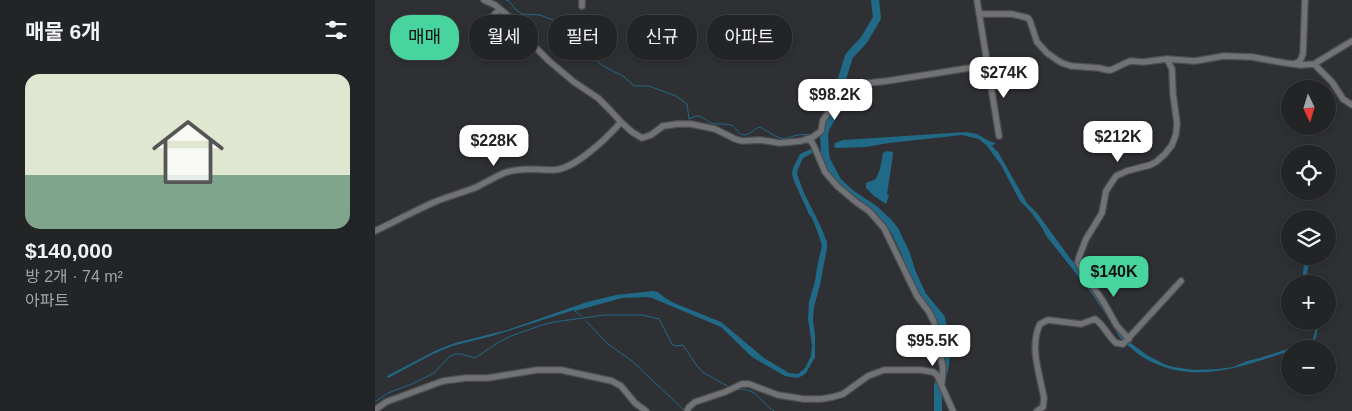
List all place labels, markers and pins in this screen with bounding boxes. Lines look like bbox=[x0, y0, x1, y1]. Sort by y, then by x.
pin: $274K bbox=[969, 56, 1039, 99]
pin: $98.2K bbox=[794, 78, 876, 121]
pin: $212K bbox=[1083, 120, 1153, 163]
pin: $228K bbox=[459, 124, 529, 167]
pin: $140K bbox=[1079, 256, 1149, 298]
pin: $95.5K bbox=[892, 324, 974, 367]

